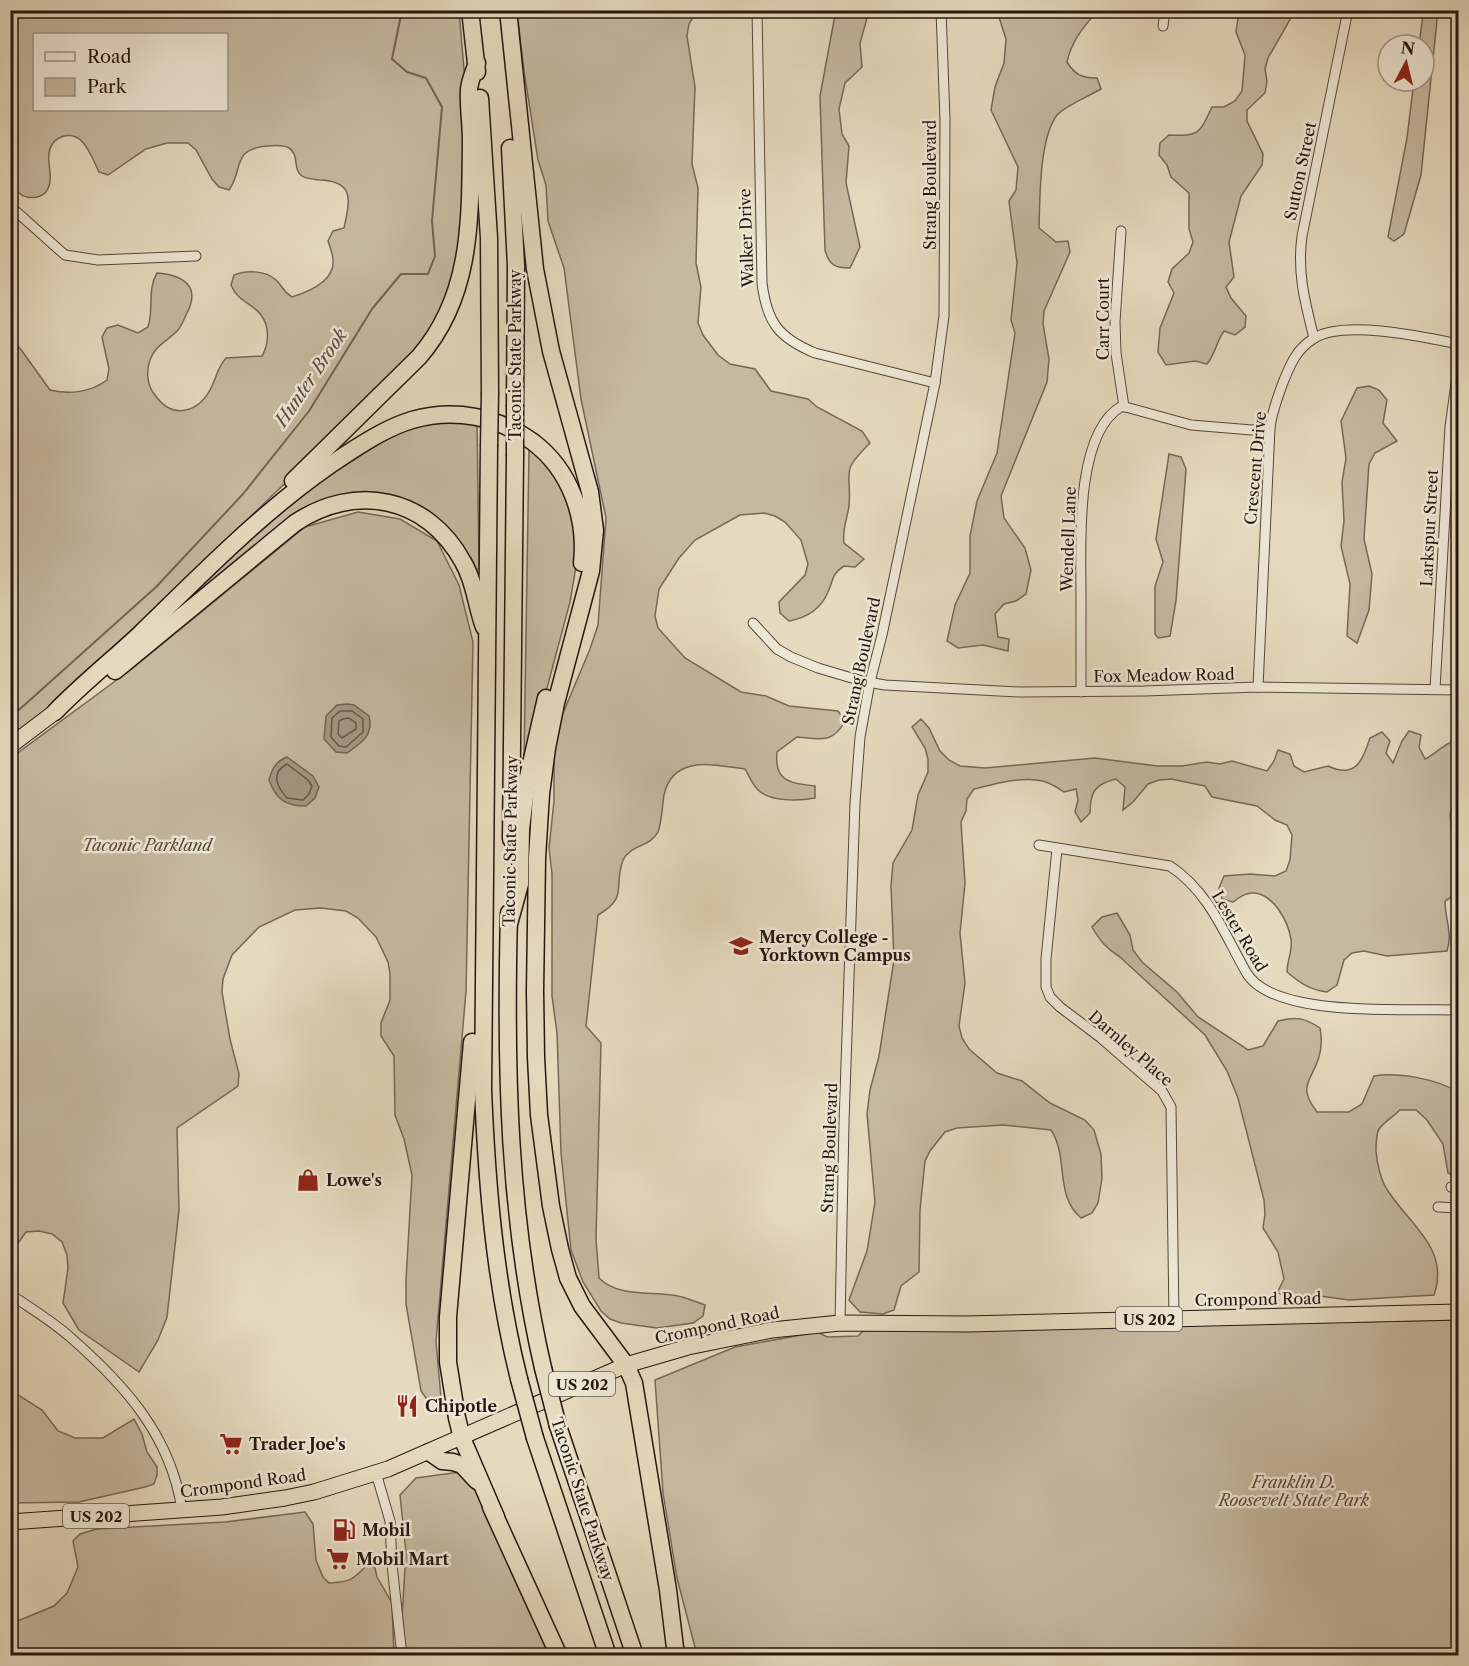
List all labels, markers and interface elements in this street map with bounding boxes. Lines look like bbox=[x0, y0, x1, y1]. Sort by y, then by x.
legend bbox=[33, 33, 228, 111]
north arrow bbox=[1376, 33, 1436, 93]
text: N bbox=[1400, 37, 1416, 59]
text: Road bbox=[87, 46, 132, 68]
text: Park bbox=[87, 76, 128, 98]
street label: Strang Boulevard bbox=[920, 120, 940, 250]
street label: Sutton Street bbox=[1280, 120, 1320, 222]
street label: Walker Drive bbox=[734, 188, 758, 289]
street label: Taconic State Parkway bbox=[505, 268, 525, 441]
street label: Carr Court bbox=[1093, 277, 1113, 360]
water label: Hunter Brook bbox=[269, 324, 352, 433]
street label: Crescent Drive bbox=[1240, 410, 1270, 525]
street label: Larkspur Street bbox=[1416, 468, 1442, 587]
street label: Wendell Lane bbox=[1056, 486, 1080, 593]
street label: Strang Boulevard bbox=[838, 595, 884, 727]
street label: Fox Meadow Road bbox=[1093, 664, 1235, 686]
street label: Taconic State Parkway bbox=[499, 754, 522, 927]
park label: Taconic Parkland bbox=[82, 835, 213, 855]
street label: Lester Road bbox=[1208, 887, 1272, 975]
place label: Mercy College - Yorktown Campus bbox=[758, 927, 911, 965]
school or university icon: Mercy College - Yorktown Campus bbox=[728, 933, 754, 959]
street label: Darnley Place bbox=[1085, 1006, 1177, 1090]
street label: Strang Boulevard bbox=[817, 1082, 841, 1213]
shop icon: Lowe's bbox=[295, 1167, 321, 1193]
place label: Lowe's bbox=[326, 1170, 382, 1190]
street label: Crompond Road bbox=[1194, 1288, 1322, 1310]
street label: Crompond Road bbox=[653, 1302, 781, 1348]
road number: US 202 bbox=[1116, 1307, 1182, 1331]
road number: US 202 bbox=[549, 1372, 615, 1396]
restaurant icon: Chipotle bbox=[394, 1393, 420, 1419]
place label: Chipotle bbox=[425, 1396, 498, 1416]
street label: Taconic State Parkway bbox=[547, 1414, 619, 1585]
supermarket icon: Trader Joe's bbox=[218, 1431, 244, 1457]
place label: Trader Joe's bbox=[249, 1434, 346, 1454]
street label: Crompond Road bbox=[179, 1464, 307, 1502]
park label: Franklin D. Roosevelt State Park bbox=[1217, 1472, 1370, 1510]
road number: US 202 bbox=[63, 1504, 129, 1528]
fuel station icon: Mobil bbox=[331, 1517, 357, 1543]
place label: Mobil bbox=[362, 1520, 411, 1540]
supermarket icon: Mobil Mart bbox=[325, 1546, 351, 1572]
place label: Mobil Mart bbox=[356, 1549, 450, 1569]

